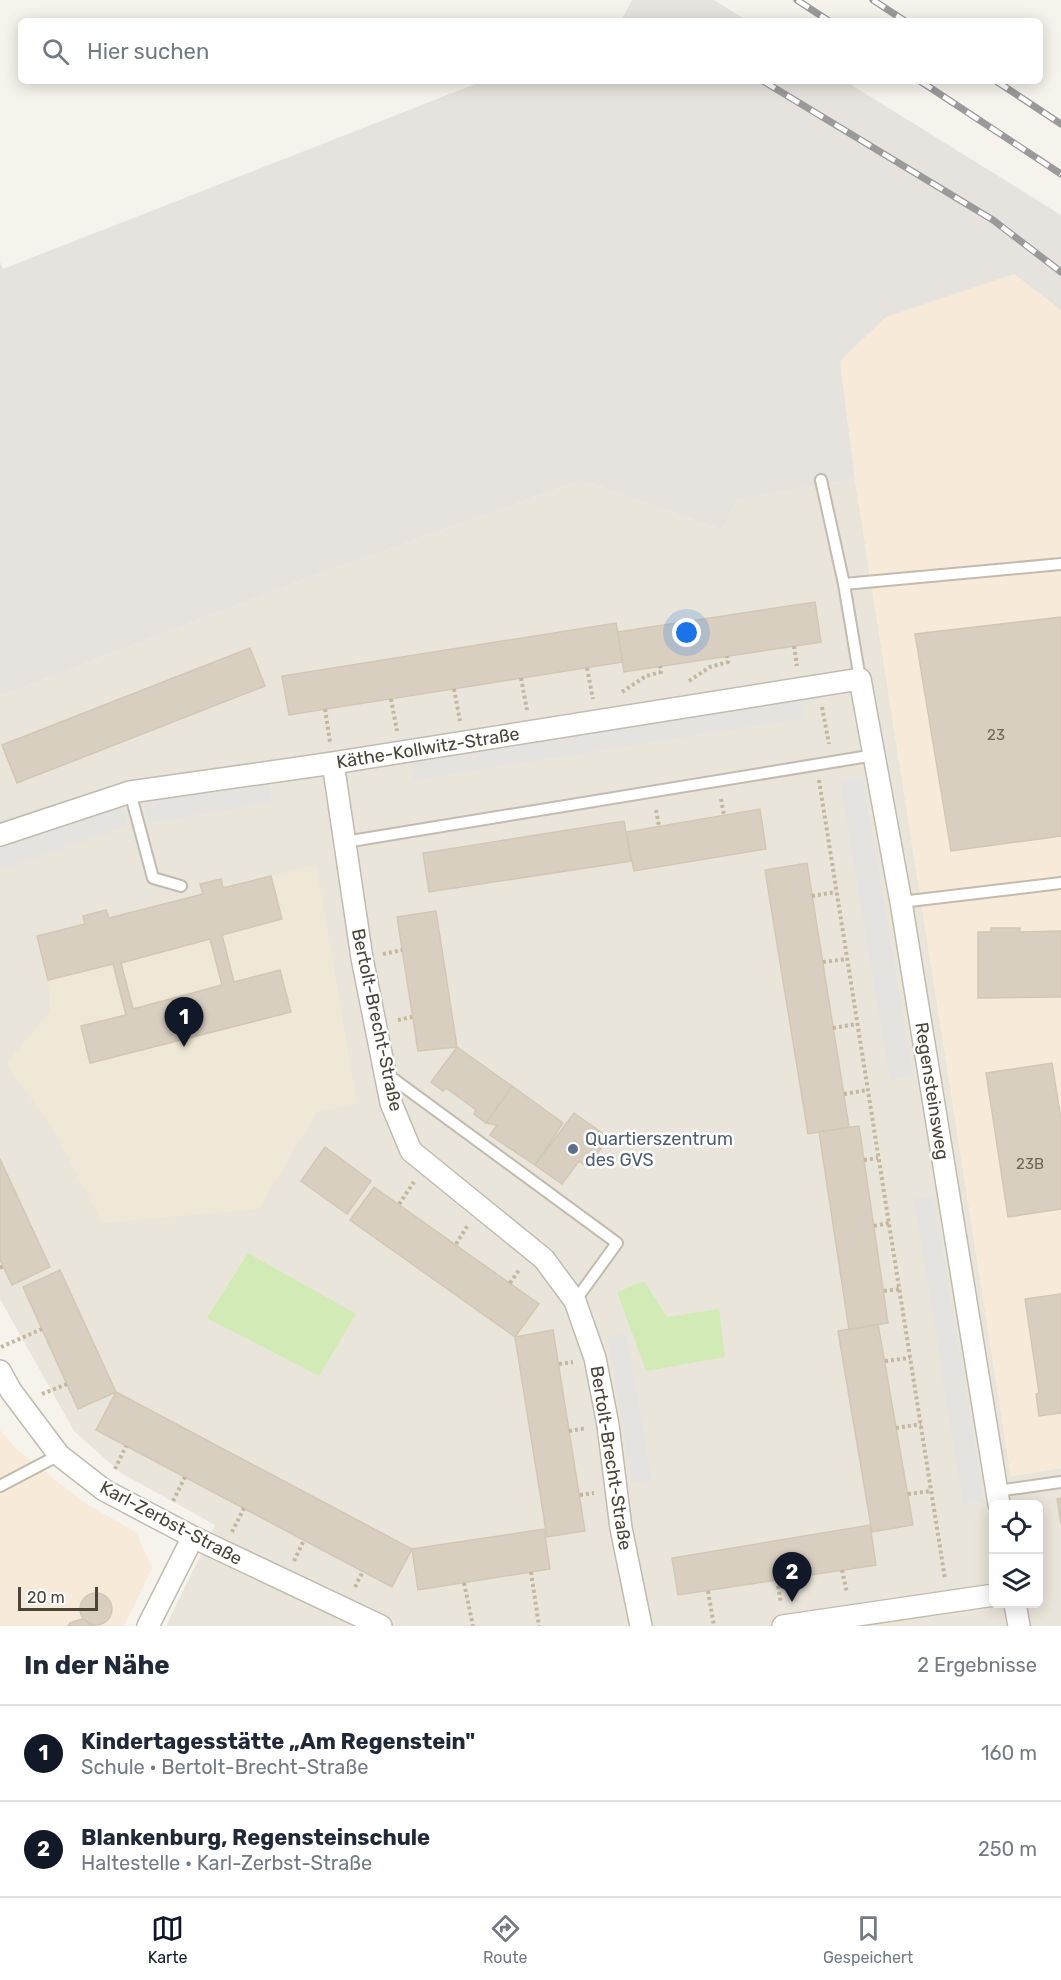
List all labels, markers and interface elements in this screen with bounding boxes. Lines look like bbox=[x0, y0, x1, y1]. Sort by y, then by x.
search box bbox=[18, 18, 1043, 84]
icon: search bbox=[39, 35, 72, 68]
text: Hier suchen bbox=[87, 38, 209, 65]
your location bbox=[672, 618, 701, 647]
street label: Käthe-Kollwitz-Straße bbox=[335, 723, 521, 773]
house number: 23 bbox=[987, 726, 1005, 744]
street label: Bertolt-Brecht-Straße bbox=[347, 927, 407, 1113]
pin: 1 bbox=[164, 998, 204, 1047]
street label: Regensteinsweg bbox=[910, 1021, 954, 1161]
place label: Quartierszentrum des GVS bbox=[585, 1128, 733, 1171]
marker: Quartierszentrum des GVS bbox=[566, 1142, 580, 1156]
house number: 23B bbox=[1016, 1155, 1044, 1173]
street label: Bertolt-Brecht-Straße bbox=[586, 1364, 636, 1552]
street label: Karl-Zerbst-Straße bbox=[96, 1476, 246, 1570]
map controls bbox=[989, 1500, 1043, 1608]
button: locate bbox=[989, 1500, 1043, 1554]
pin: 2 bbox=[772, 1552, 812, 1602]
button: layers bbox=[989, 1554, 1043, 1608]
scale bar bbox=[18, 1584, 98, 1612]
text: 20 m bbox=[27, 1588, 65, 1607]
text: In der Nähe bbox=[24, 1650, 170, 1681]
text: 2 Ergebnisse bbox=[917, 1653, 1037, 1677]
text: Kindertagesstätte „Am Regenstein" bbox=[81, 1728, 475, 1755]
text: 1 bbox=[39, 1741, 48, 1765]
text: 160 m bbox=[981, 1741, 1037, 1765]
text: Schule · Bertolt-Brecht-Straße bbox=[81, 1755, 368, 1779]
text: Blankenburg, Regensteinschule bbox=[81, 1824, 430, 1851]
text: 2 bbox=[37, 1837, 50, 1861]
text: 250 m bbox=[978, 1837, 1037, 1861]
text: Haltestelle · Karl-Zerbst-Straße bbox=[81, 1851, 372, 1875]
tab: Karte bbox=[148, 1912, 187, 1967]
tab: Route bbox=[483, 1912, 527, 1967]
tab: Gespeichert bbox=[823, 1912, 913, 1967]

